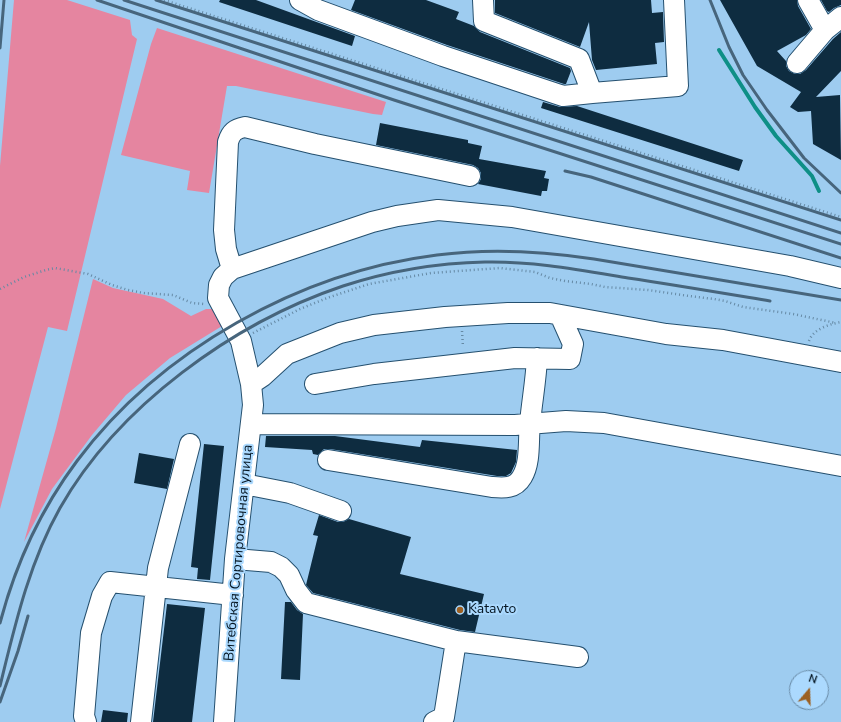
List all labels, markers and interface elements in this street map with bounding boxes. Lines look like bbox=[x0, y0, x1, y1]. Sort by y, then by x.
street label: Витебская Сортировочная улица bbox=[221, 444, 257, 662]
place label: Katavto bbox=[468, 602, 516, 618]
marker: Katavto bbox=[455, 605, 465, 615]
north arrow bbox=[789, 670, 829, 710]
text: N bbox=[806, 671, 819, 688]

